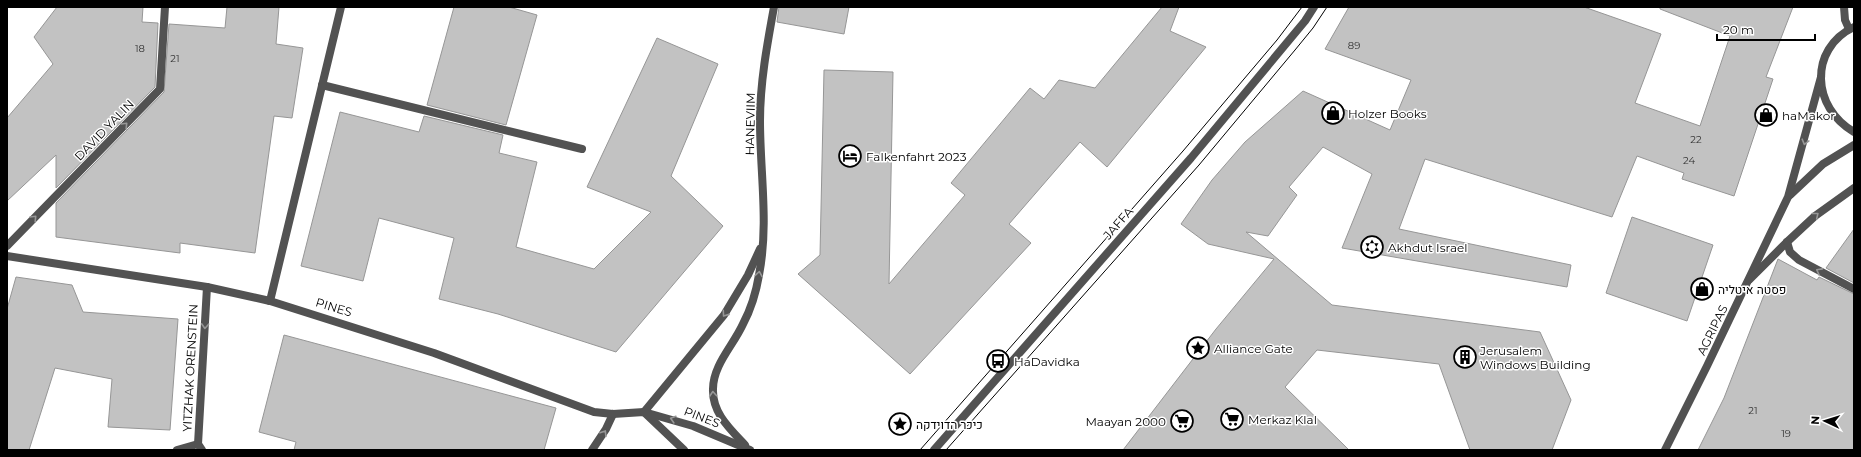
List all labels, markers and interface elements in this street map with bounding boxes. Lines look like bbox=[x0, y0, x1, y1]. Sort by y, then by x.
scale bar bbox=[1717, 16, 1815, 42]
text: 20 m bbox=[1723, 22, 1754, 37]
house number: 89 bbox=[1348, 39, 1360, 52]
house number: 18 bbox=[135, 42, 145, 55]
house number: 21 bbox=[170, 52, 180, 65]
street label: HANEVIIM bbox=[742, 92, 758, 156]
street label: DAVID YALIN bbox=[71, 96, 137, 164]
shop icon: Holzer Books bbox=[1320, 100, 1346, 126]
shop icon: haMakor bbox=[1753, 102, 1779, 128]
place label: Holzer Books bbox=[1348, 106, 1427, 121]
place label: haMakor bbox=[1782, 108, 1835, 123]
one-way arrow bbox=[120, 122, 128, 130]
house number: 22 bbox=[1690, 133, 1702, 146]
one-way arrow bbox=[1801, 139, 1809, 145]
hotel icon: Falkenfahrt 2023 bbox=[837, 143, 863, 169]
place label: Falkenfahrt 2023 bbox=[866, 149, 967, 164]
house number: 24 bbox=[1683, 154, 1695, 167]
street label: JAFFA bbox=[1099, 204, 1136, 243]
one-way arrow bbox=[1811, 213, 1818, 220]
one-way arrow bbox=[29, 215, 37, 223]
synagogue icon: Akhdut Israel bbox=[1359, 234, 1385, 260]
place label: Akhdut Israel bbox=[1388, 240, 1467, 255]
one-way arrow bbox=[1816, 268, 1824, 275]
one-way arrow bbox=[754, 271, 763, 277]
shop icon: פסטה איטליה bbox=[1689, 276, 1715, 302]
place label: פסטה איטליה bbox=[1718, 282, 1786, 297]
street label: PINES bbox=[314, 294, 354, 320]
street label: AGRIPAS bbox=[1693, 302, 1731, 358]
street label: YITZHAK ORENSTEIN bbox=[179, 304, 201, 432]
one-way arrow bbox=[722, 310, 730, 317]
one-way arrow bbox=[200, 323, 209, 329]
place icon: Alliance Gate bbox=[1185, 335, 1211, 361]
place label: Alliance Gate bbox=[1214, 341, 1293, 356]
place label: Jerusalem Windows Building bbox=[1479, 343, 1591, 372]
building icon: Jerusalem Windows Building bbox=[1452, 344, 1478, 370]
bus stop icon: HaDavidka bbox=[985, 348, 1011, 374]
place label: HaDavidka bbox=[1014, 354, 1080, 369]
one-way arrow bbox=[709, 391, 718, 397]
north arrow bbox=[1805, 401, 1845, 441]
street label: PINES bbox=[682, 403, 722, 431]
house number: 21 bbox=[1748, 404, 1758, 417]
supermarket icon: Merkaz Klal bbox=[1219, 406, 1245, 432]
supermarket icon: Maayan 2000 bbox=[1169, 408, 1195, 434]
place icon: כיכר הדוידקה bbox=[887, 411, 913, 437]
place label: Merkaz Klal bbox=[1248, 412, 1317, 427]
place label: Maayan 2000 bbox=[1085, 414, 1166, 429]
one-way arrow bbox=[670, 415, 677, 424]
text: N bbox=[1808, 415, 1822, 425]
place label: כיכר הדוידקה bbox=[916, 417, 983, 432]
house number: 19 bbox=[1781, 427, 1791, 440]
one-way arrow bbox=[599, 430, 606, 437]

